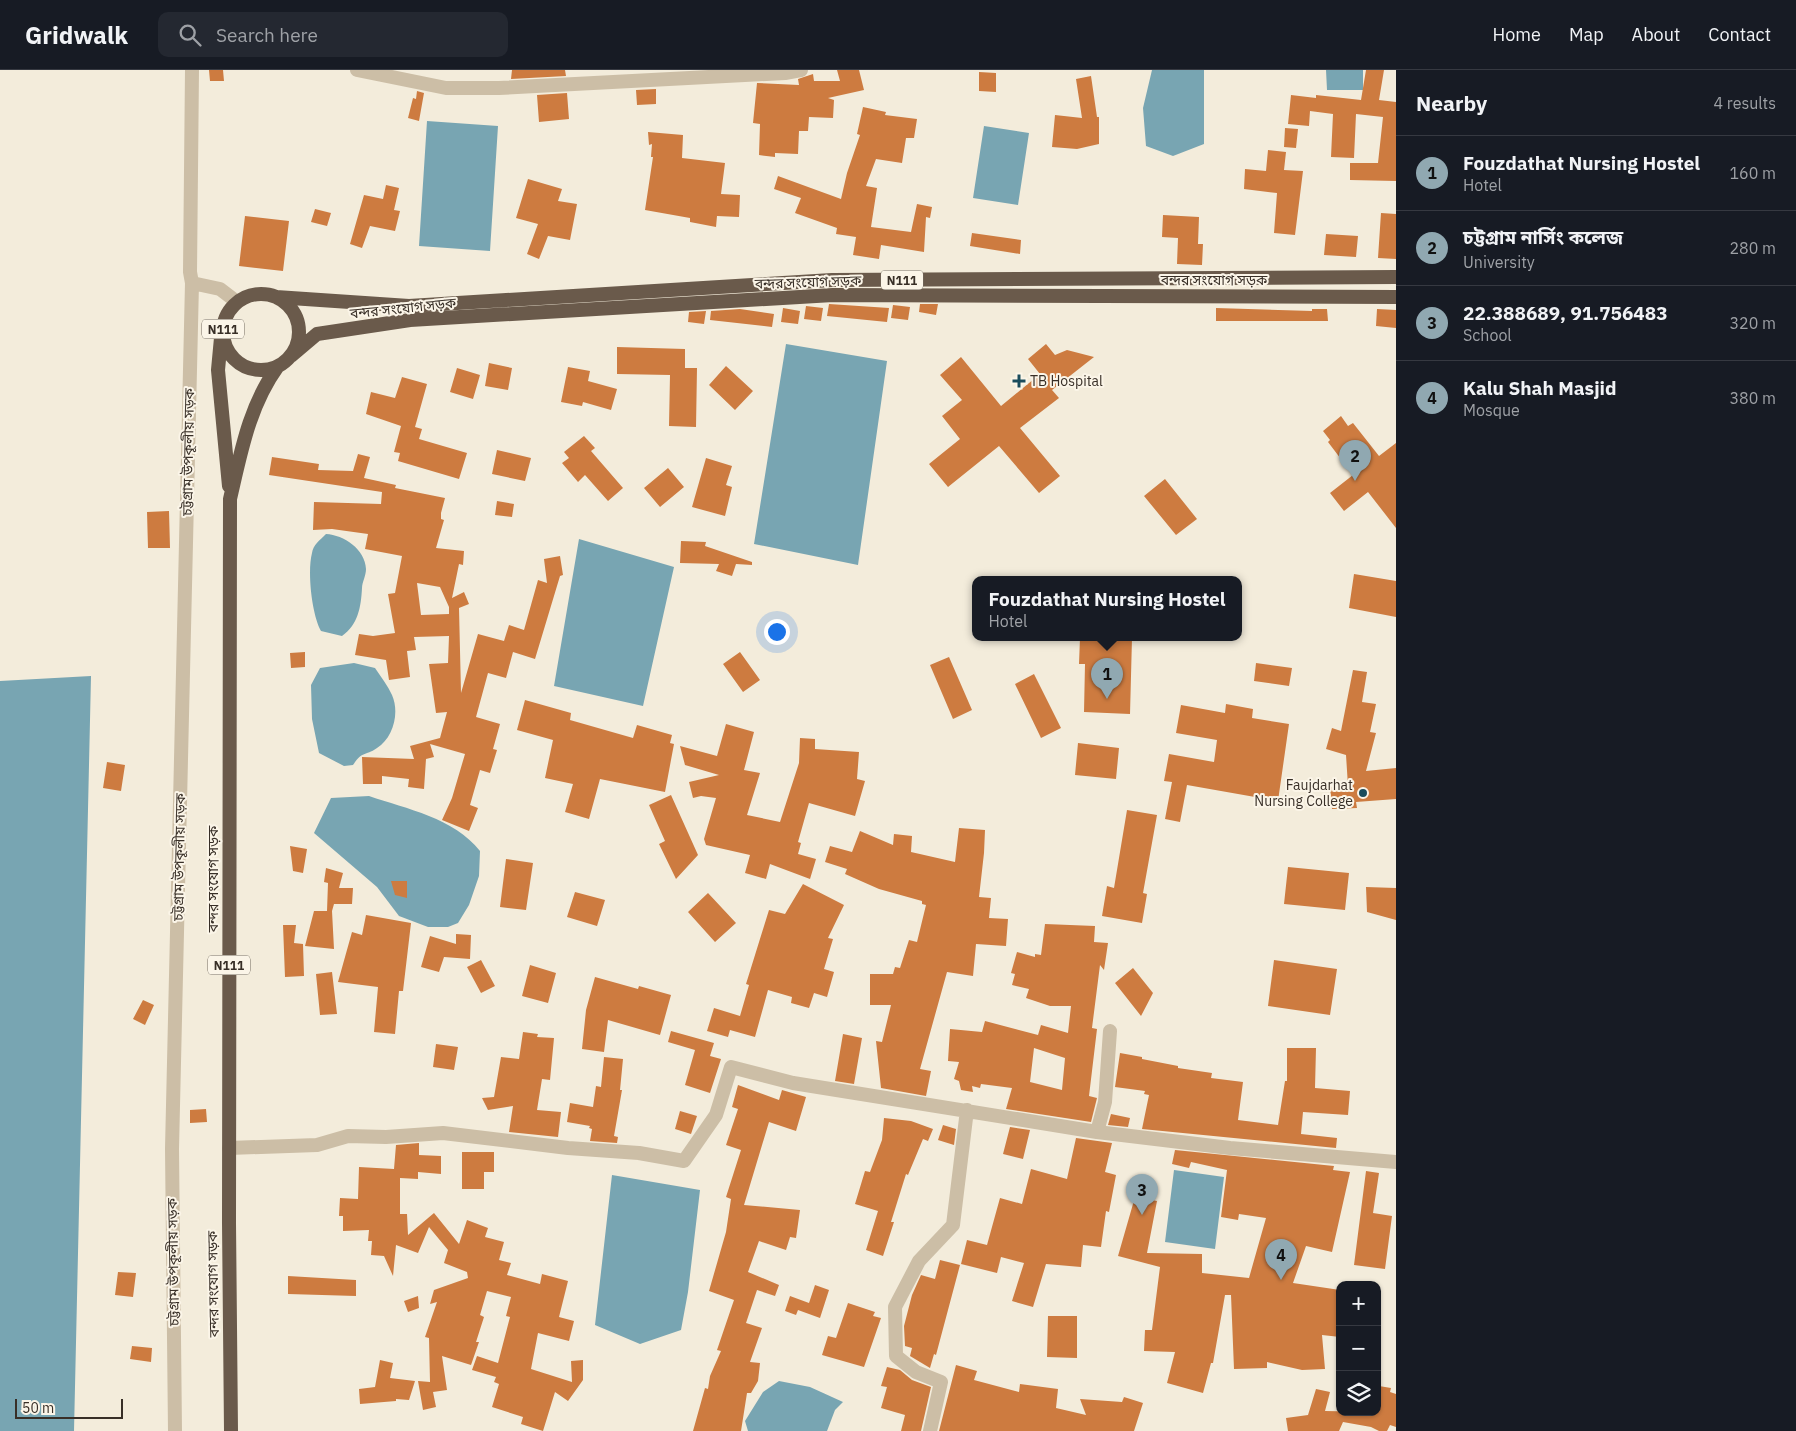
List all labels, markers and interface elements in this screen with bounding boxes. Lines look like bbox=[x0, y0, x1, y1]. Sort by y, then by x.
search box bbox=[158, 12, 508, 57]
text: Gridwalk bbox=[25, 19, 128, 51]
icon: search bbox=[176, 21, 204, 49]
text: Search here bbox=[216, 23, 318, 47]
text: Home bbox=[1493, 23, 1541, 46]
text: Map bbox=[1569, 23, 1604, 46]
text: About bbox=[1632, 23, 1680, 46]
text: Contact bbox=[1708, 23, 1771, 46]
text: Nearby bbox=[1416, 89, 1487, 117]
text: 4 results bbox=[1713, 93, 1776, 113]
text: Fouzdathat Nursing Hostel bbox=[1463, 151, 1700, 175]
text: 1 bbox=[1427, 163, 1437, 183]
text: 160 m bbox=[1729, 163, 1776, 183]
text: Hotel bbox=[1463, 175, 1502, 195]
text: চট্টগ্রাম নার্সিং কলেজ bbox=[1463, 225, 1623, 249]
text: 2 bbox=[1427, 238, 1437, 258]
text: 280 m bbox=[1729, 238, 1776, 258]
text: University bbox=[1463, 252, 1535, 272]
road number: N111 bbox=[881, 270, 923, 290]
street label: বন্দর সংযোগ সড়ক bbox=[753, 271, 862, 293]
street label: বন্দর সংযোগ সড়ক bbox=[1160, 271, 1268, 289]
street label: বন্দর সংযোগ সড়ক bbox=[348, 293, 458, 323]
text: 22.388689, 91.756483 bbox=[1463, 301, 1668, 325]
text: 3 bbox=[1427, 313, 1437, 333]
text: 320 m bbox=[1729, 313, 1776, 333]
road number: N111 bbox=[202, 320, 244, 338]
text: School bbox=[1463, 325, 1512, 345]
place label: TB Hospital bbox=[1030, 372, 1103, 390]
marker: TB Hospital bbox=[1012, 374, 1026, 388]
text: Kalu Shah Masjid bbox=[1463, 376, 1617, 400]
street label: চট্টগ্রাম উপকূলীয় সড়ক bbox=[178, 387, 198, 517]
text: 4 bbox=[1427, 388, 1437, 408]
text: 380 m bbox=[1729, 388, 1776, 408]
text: Mosque bbox=[1463, 400, 1520, 420]
pin: 2 bbox=[1339, 440, 1371, 481]
popup bbox=[972, 576, 1242, 641]
text: Fouzdathat Nursing Hostel bbox=[988, 587, 1226, 611]
text: Hotel bbox=[988, 611, 1027, 631]
your location bbox=[764, 619, 790, 645]
pin: 1 bbox=[1091, 658, 1123, 699]
place label: Faujdarhat Nursing College bbox=[1254, 776, 1353, 810]
marker: Faujdarhat Nursing College bbox=[1357, 787, 1369, 799]
street label: চট্টগ্রাম উপকূলীয় সড়ক bbox=[169, 792, 189, 922]
street label: বন্দর সংযোগ সড়ক bbox=[204, 825, 222, 933]
road number: N111 bbox=[208, 956, 250, 974]
pin: 3 bbox=[1126, 1174, 1158, 1215]
street label: চট্টগ্রাম উপকূলীয় সড়ক bbox=[163, 1197, 183, 1327]
street label: বন্দর সংযোগ সড়ক bbox=[203, 1230, 223, 1338]
pin: 4 bbox=[1265, 1239, 1297, 1280]
map controls bbox=[1336, 1281, 1381, 1416]
button: + bbox=[1336, 1281, 1381, 1326]
button: − bbox=[1336, 1326, 1381, 1371]
button: layers bbox=[1336, 1371, 1381, 1416]
scale bar bbox=[15, 1396, 122, 1419]
text: 50 m bbox=[22, 1399, 54, 1417]

